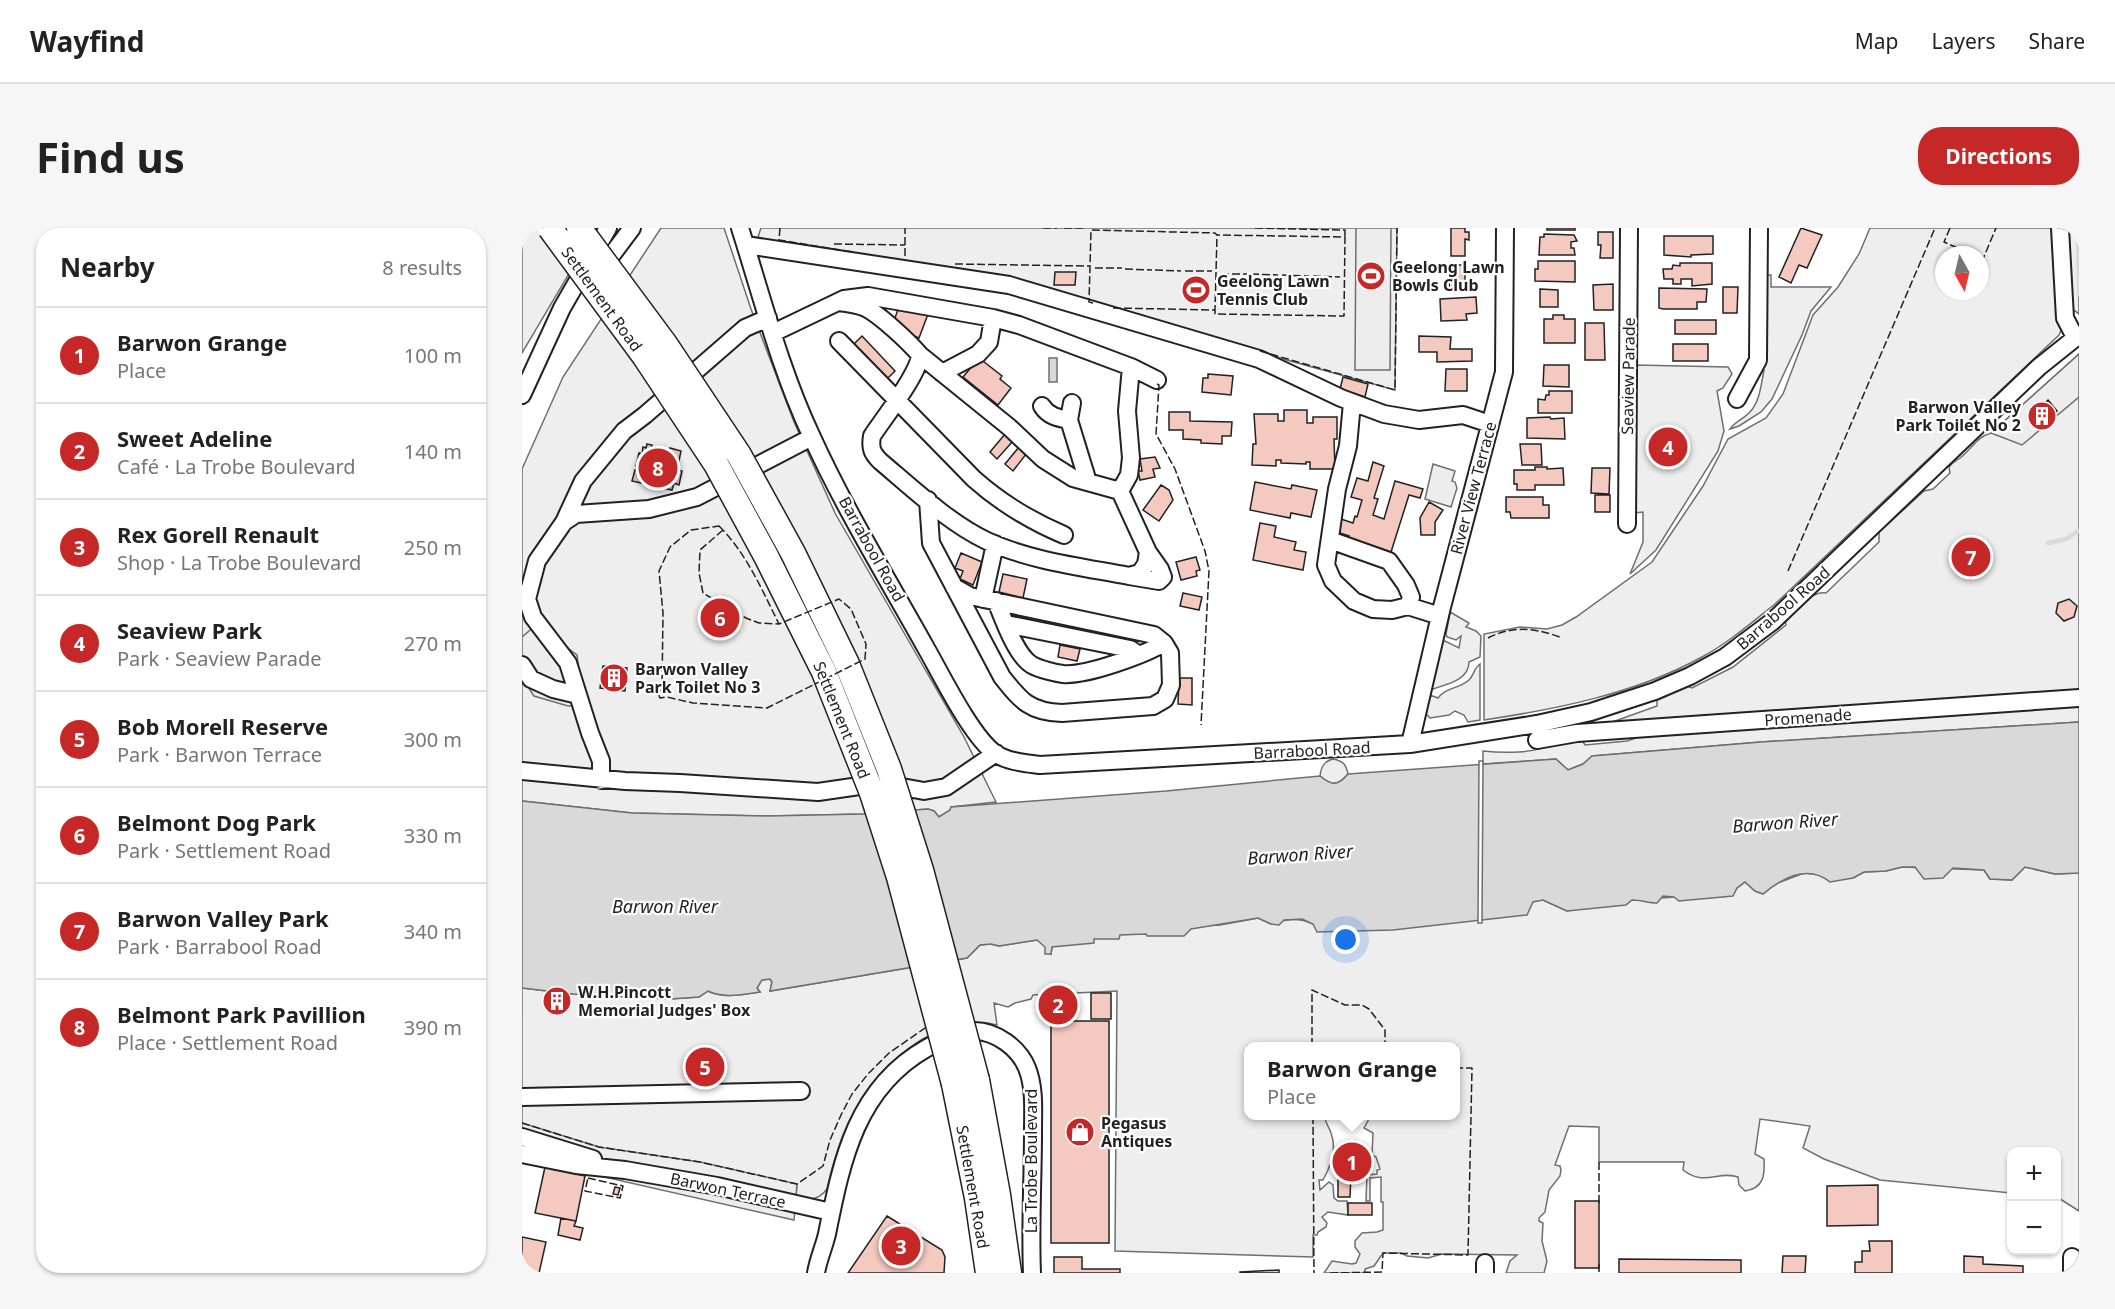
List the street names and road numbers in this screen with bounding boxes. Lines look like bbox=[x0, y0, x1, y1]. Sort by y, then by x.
street label: Settlement Road bbox=[556, 242, 648, 356]
street label: Seaview Parade bbox=[1616, 317, 1640, 435]
street label: River View Terrace bbox=[1445, 419, 1501, 557]
street label: Barrabool Road bbox=[834, 492, 910, 606]
street label: Barrabool Road bbox=[1732, 561, 1834, 655]
street label: Settlement Road bbox=[808, 658, 876, 782]
street label: Promenade bbox=[1764, 703, 1852, 731]
street label: Barrabool Road bbox=[1253, 736, 1371, 764]
street label: La Trobe Boulevard bbox=[1020, 1089, 1042, 1233]
street label: Settlement Road bbox=[951, 1124, 995, 1250]
street label: Barwon Terrace bbox=[668, 1167, 788, 1213]

